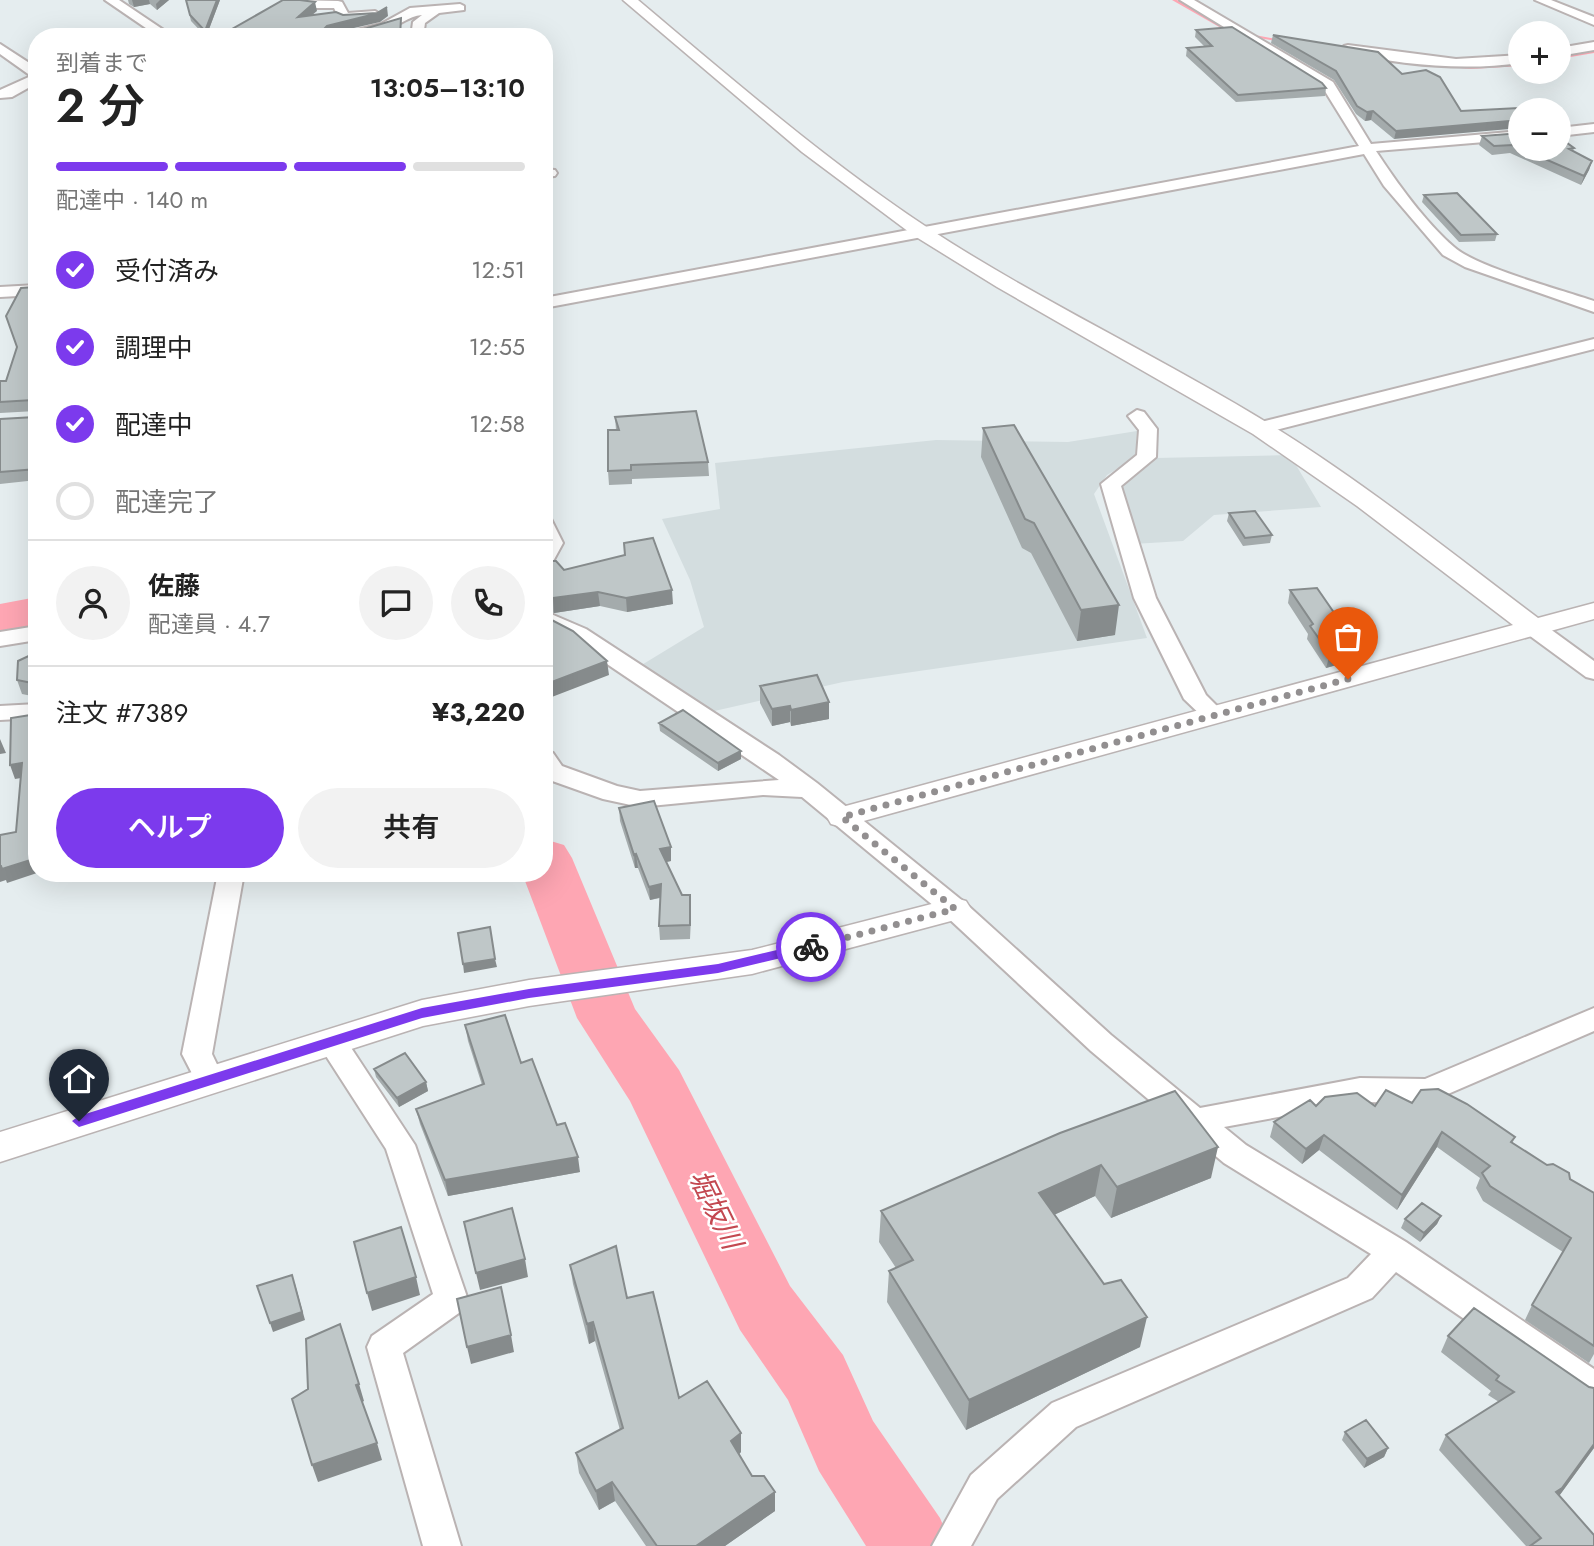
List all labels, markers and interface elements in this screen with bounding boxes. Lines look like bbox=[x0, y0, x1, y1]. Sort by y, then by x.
map controls bbox=[1508, 21, 1571, 161]
button: + bbox=[1508, 21, 1571, 84]
text: 到着まで bbox=[56, 46, 148, 80]
text: 13:05–13:10 bbox=[370, 69, 525, 107]
text: 2 分 bbox=[56, 73, 145, 139]
button: − bbox=[1508, 98, 1571, 161]
text: 配達中 · 140 m bbox=[56, 183, 208, 217]
icon: check bbox=[56, 251, 94, 289]
text: 受付済み bbox=[115, 252, 219, 290]
text: 12:51 bbox=[471, 253, 525, 287]
icon: check bbox=[56, 328, 94, 366]
text: 調理中 bbox=[115, 329, 193, 367]
text: 12:55 bbox=[469, 330, 525, 364]
icon: check bbox=[56, 405, 94, 443]
text: 配達中 bbox=[115, 406, 193, 444]
text: 12:58 bbox=[469, 407, 525, 441]
text: 配達完了 bbox=[115, 483, 219, 521]
button: person bbox=[56, 566, 130, 640]
button: chat bbox=[359, 566, 433, 640]
button: phone bbox=[451, 566, 525, 640]
text: 佐藤 bbox=[148, 567, 200, 605]
text: 配達員 · 4.7 bbox=[148, 607, 270, 641]
pin bbox=[1318, 607, 1378, 679]
icon: bag bbox=[1329, 618, 1367, 656]
text: ¥3,220 bbox=[432, 693, 525, 731]
text: 注文 #7389 bbox=[56, 694, 189, 732]
button: ヘルプ bbox=[56, 788, 284, 868]
button: 共有 bbox=[298, 788, 525, 868]
courier bbox=[776, 912, 846, 982]
icon: bike bbox=[792, 928, 830, 966]
pin bbox=[49, 1049, 109, 1121]
icon: home bbox=[60, 1060, 98, 1098]
water label: 堀坂川 bbox=[679, 1162, 754, 1259]

